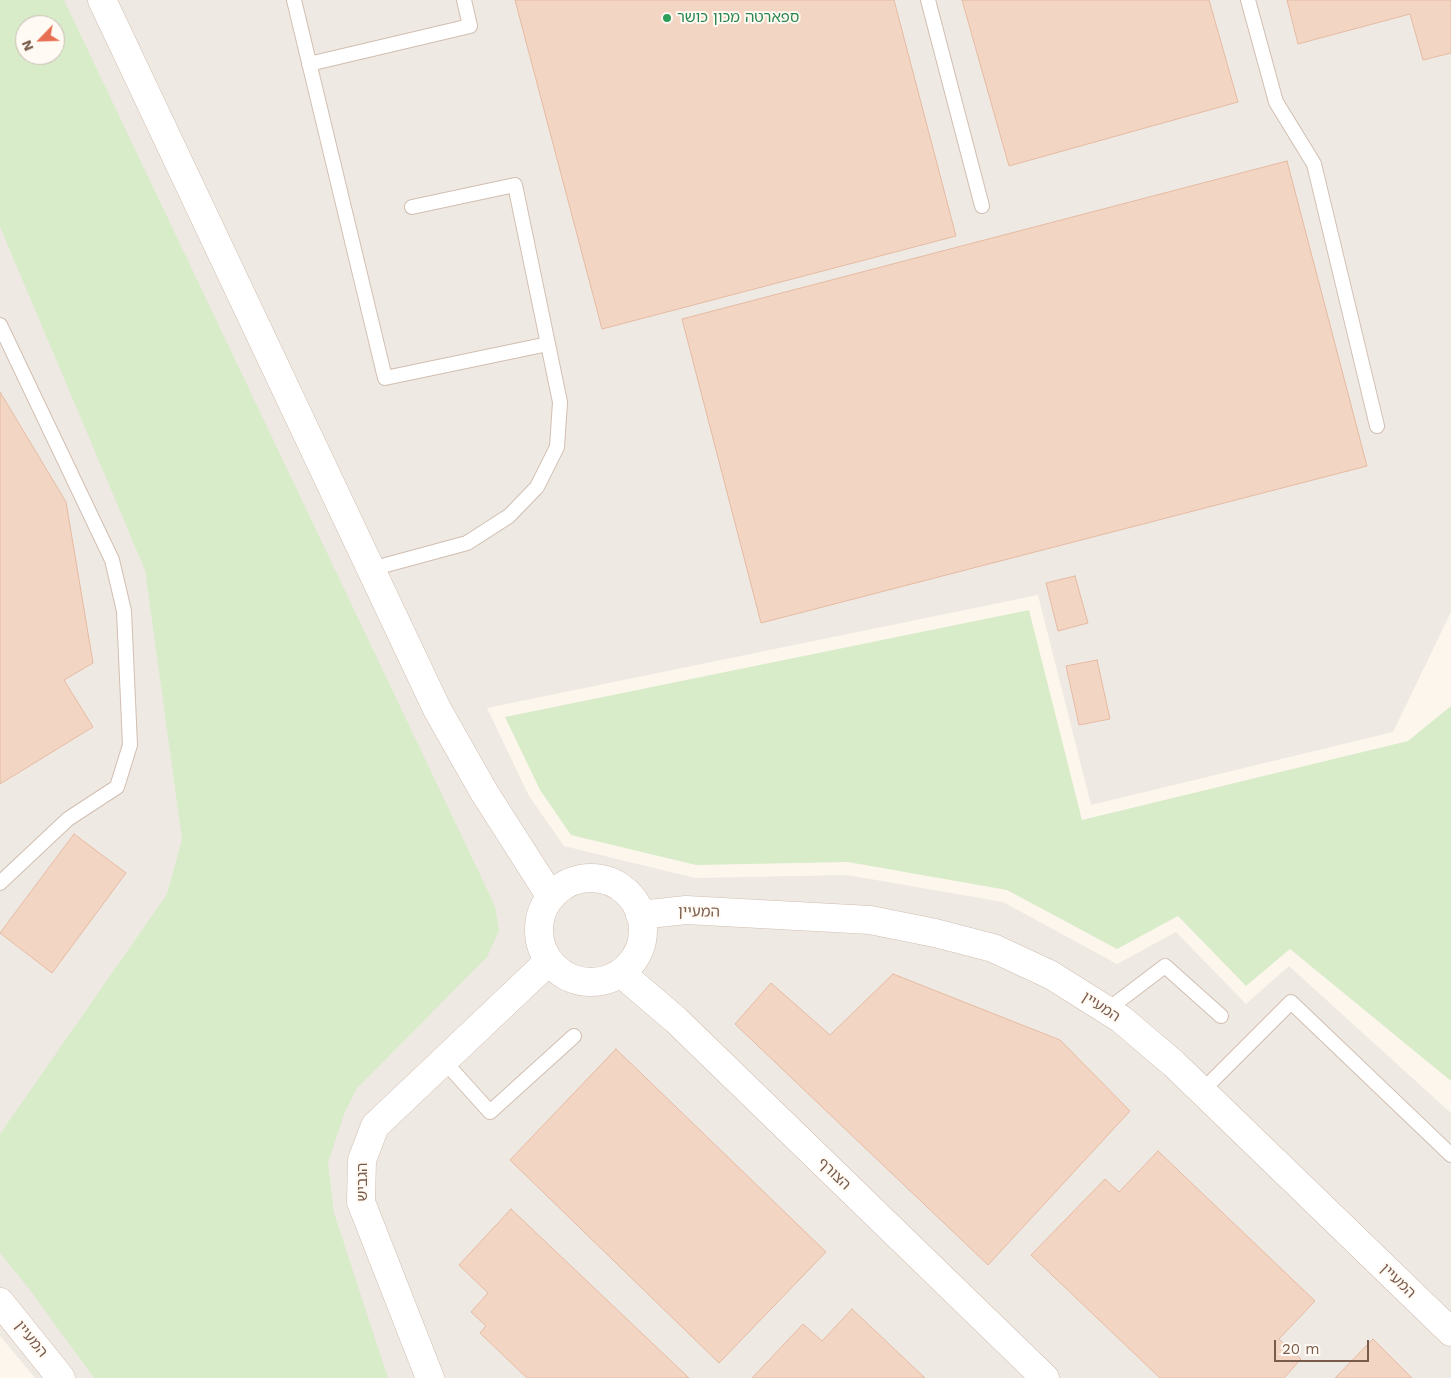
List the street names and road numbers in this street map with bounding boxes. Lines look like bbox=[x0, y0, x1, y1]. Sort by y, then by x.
street label: המעיין bbox=[678, 903, 720, 921]
street label: המעיין bbox=[1078, 988, 1124, 1026]
street label: הצורף bbox=[814, 1154, 854, 1194]
street label: הגביש bbox=[354, 1162, 372, 1202]
street label: המעיין bbox=[1377, 1260, 1419, 1302]
street label: המעיין bbox=[11, 1317, 51, 1361]

